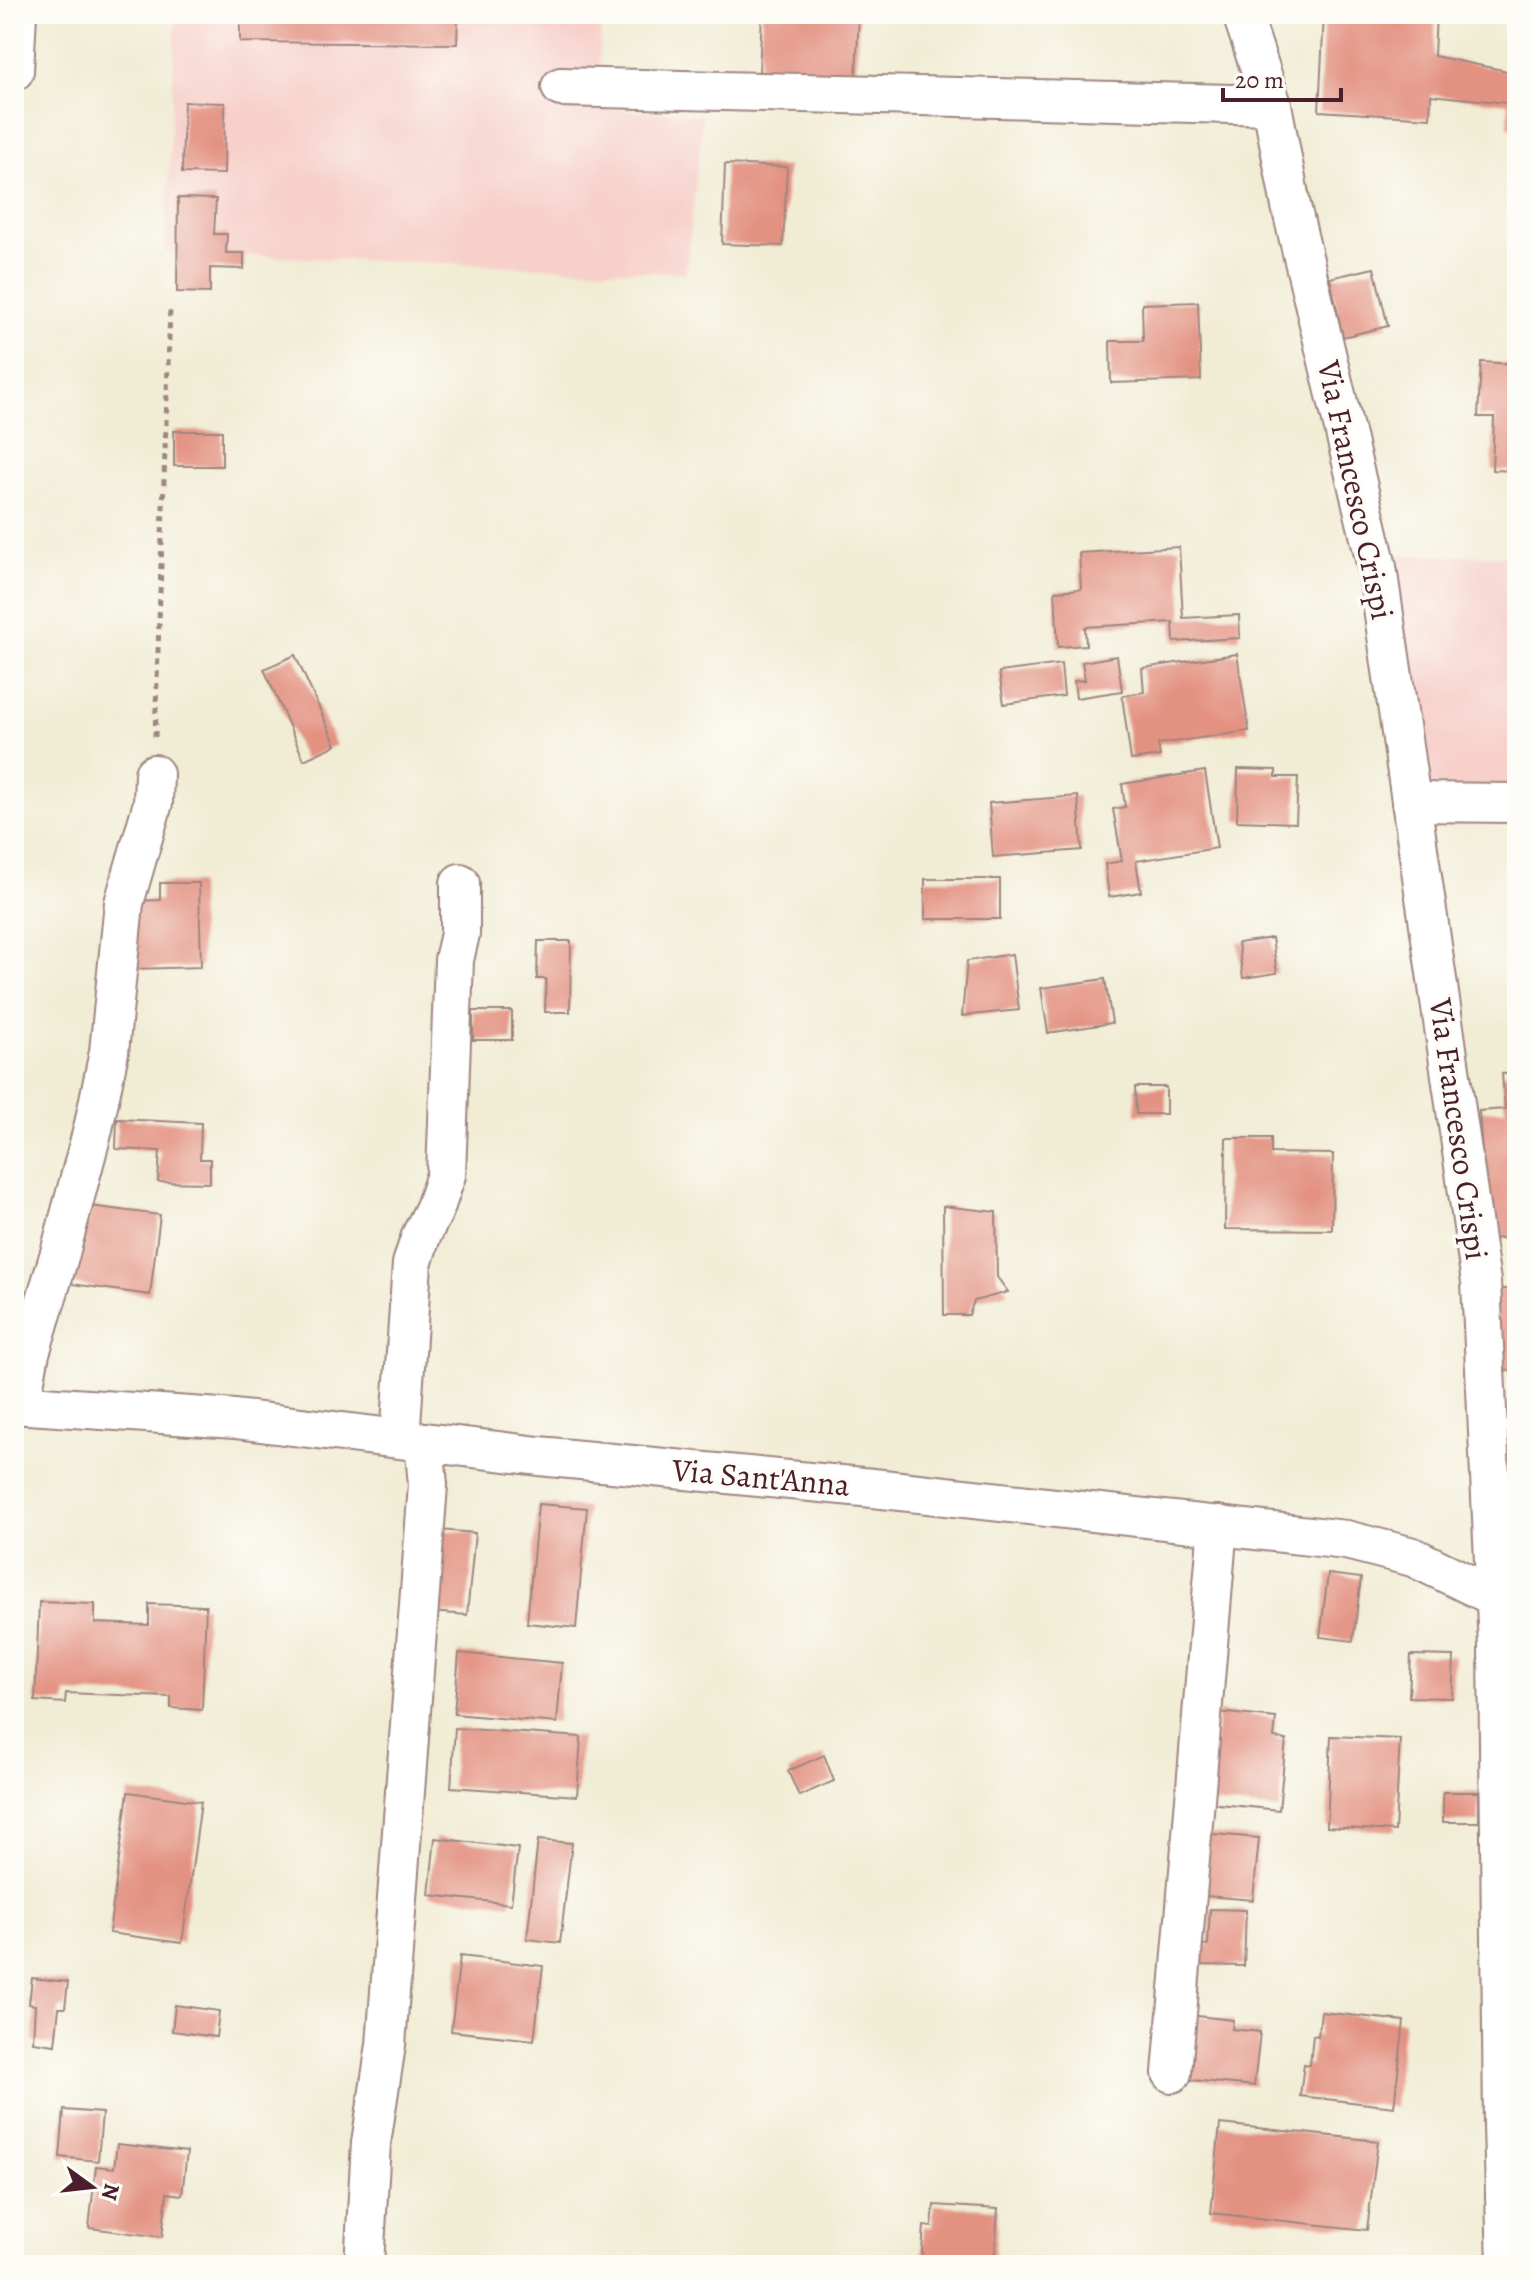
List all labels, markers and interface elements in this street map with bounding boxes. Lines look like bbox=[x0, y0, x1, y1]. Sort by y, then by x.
scale bar bbox=[1223, 52, 1341, 102]
text: 20 m bbox=[1235, 64, 1284, 96]
street label: Via Francesco Crispi bbox=[1307, 355, 1405, 624]
street label: Via Francesco Crispi bbox=[1419, 994, 1499, 1263]
street label: Via Sant'Anna bbox=[669, 1447, 852, 1507]
north arrow bbox=[52, 2147, 132, 2227]
text: N bbox=[94, 2180, 127, 2204]

